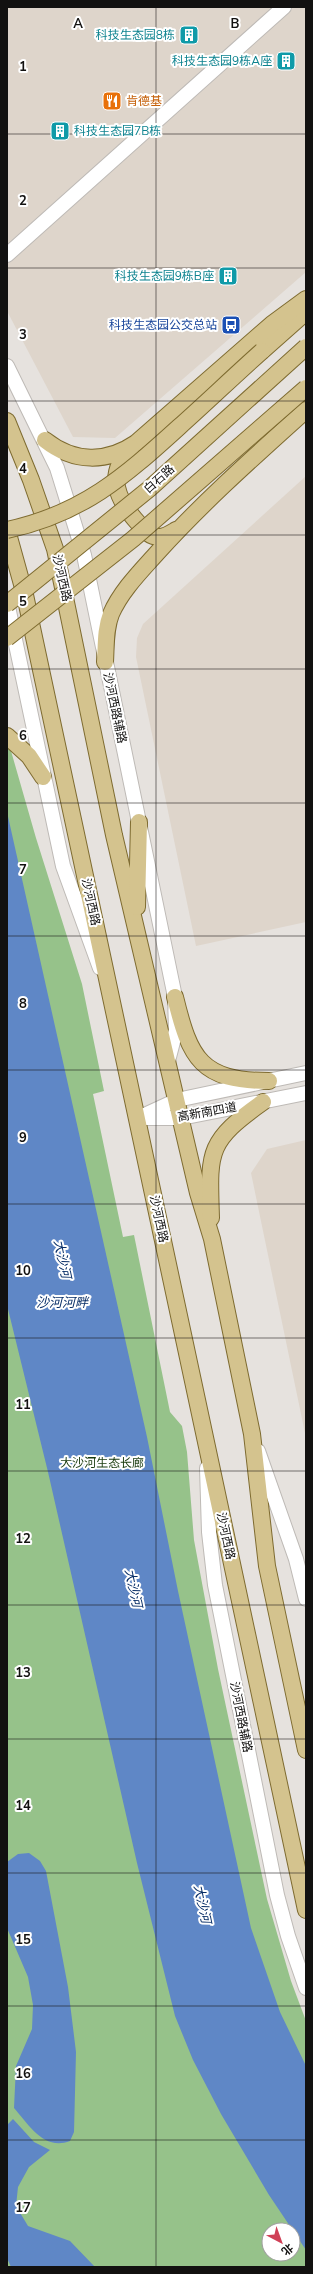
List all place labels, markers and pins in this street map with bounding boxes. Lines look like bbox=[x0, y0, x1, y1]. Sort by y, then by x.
building icon: 科技生态园8栋 bbox=[178, 24, 200, 46]
place label: 科技生态园8栋 bbox=[96, 27, 175, 43]
building icon: 科技生态园9栋A座 bbox=[275, 50, 297, 72]
place label: 科技生态园9栋A座 bbox=[172, 53, 272, 69]
restaurant icon: 肯德基 bbox=[101, 90, 123, 112]
place label: 肯德基 bbox=[126, 93, 162, 109]
building icon: 科技生态园7B栋 bbox=[49, 120, 71, 142]
place label: 科技生态园7B栋 bbox=[74, 123, 161, 139]
building icon: 科技生态园9栋B座 bbox=[217, 265, 239, 287]
place label: 科技生态园9栋B座 bbox=[115, 268, 214, 284]
bus stop icon: 科技生态园公交总站 bbox=[220, 314, 242, 336]
place label: 科技生态园公交总站 bbox=[109, 317, 217, 333]

